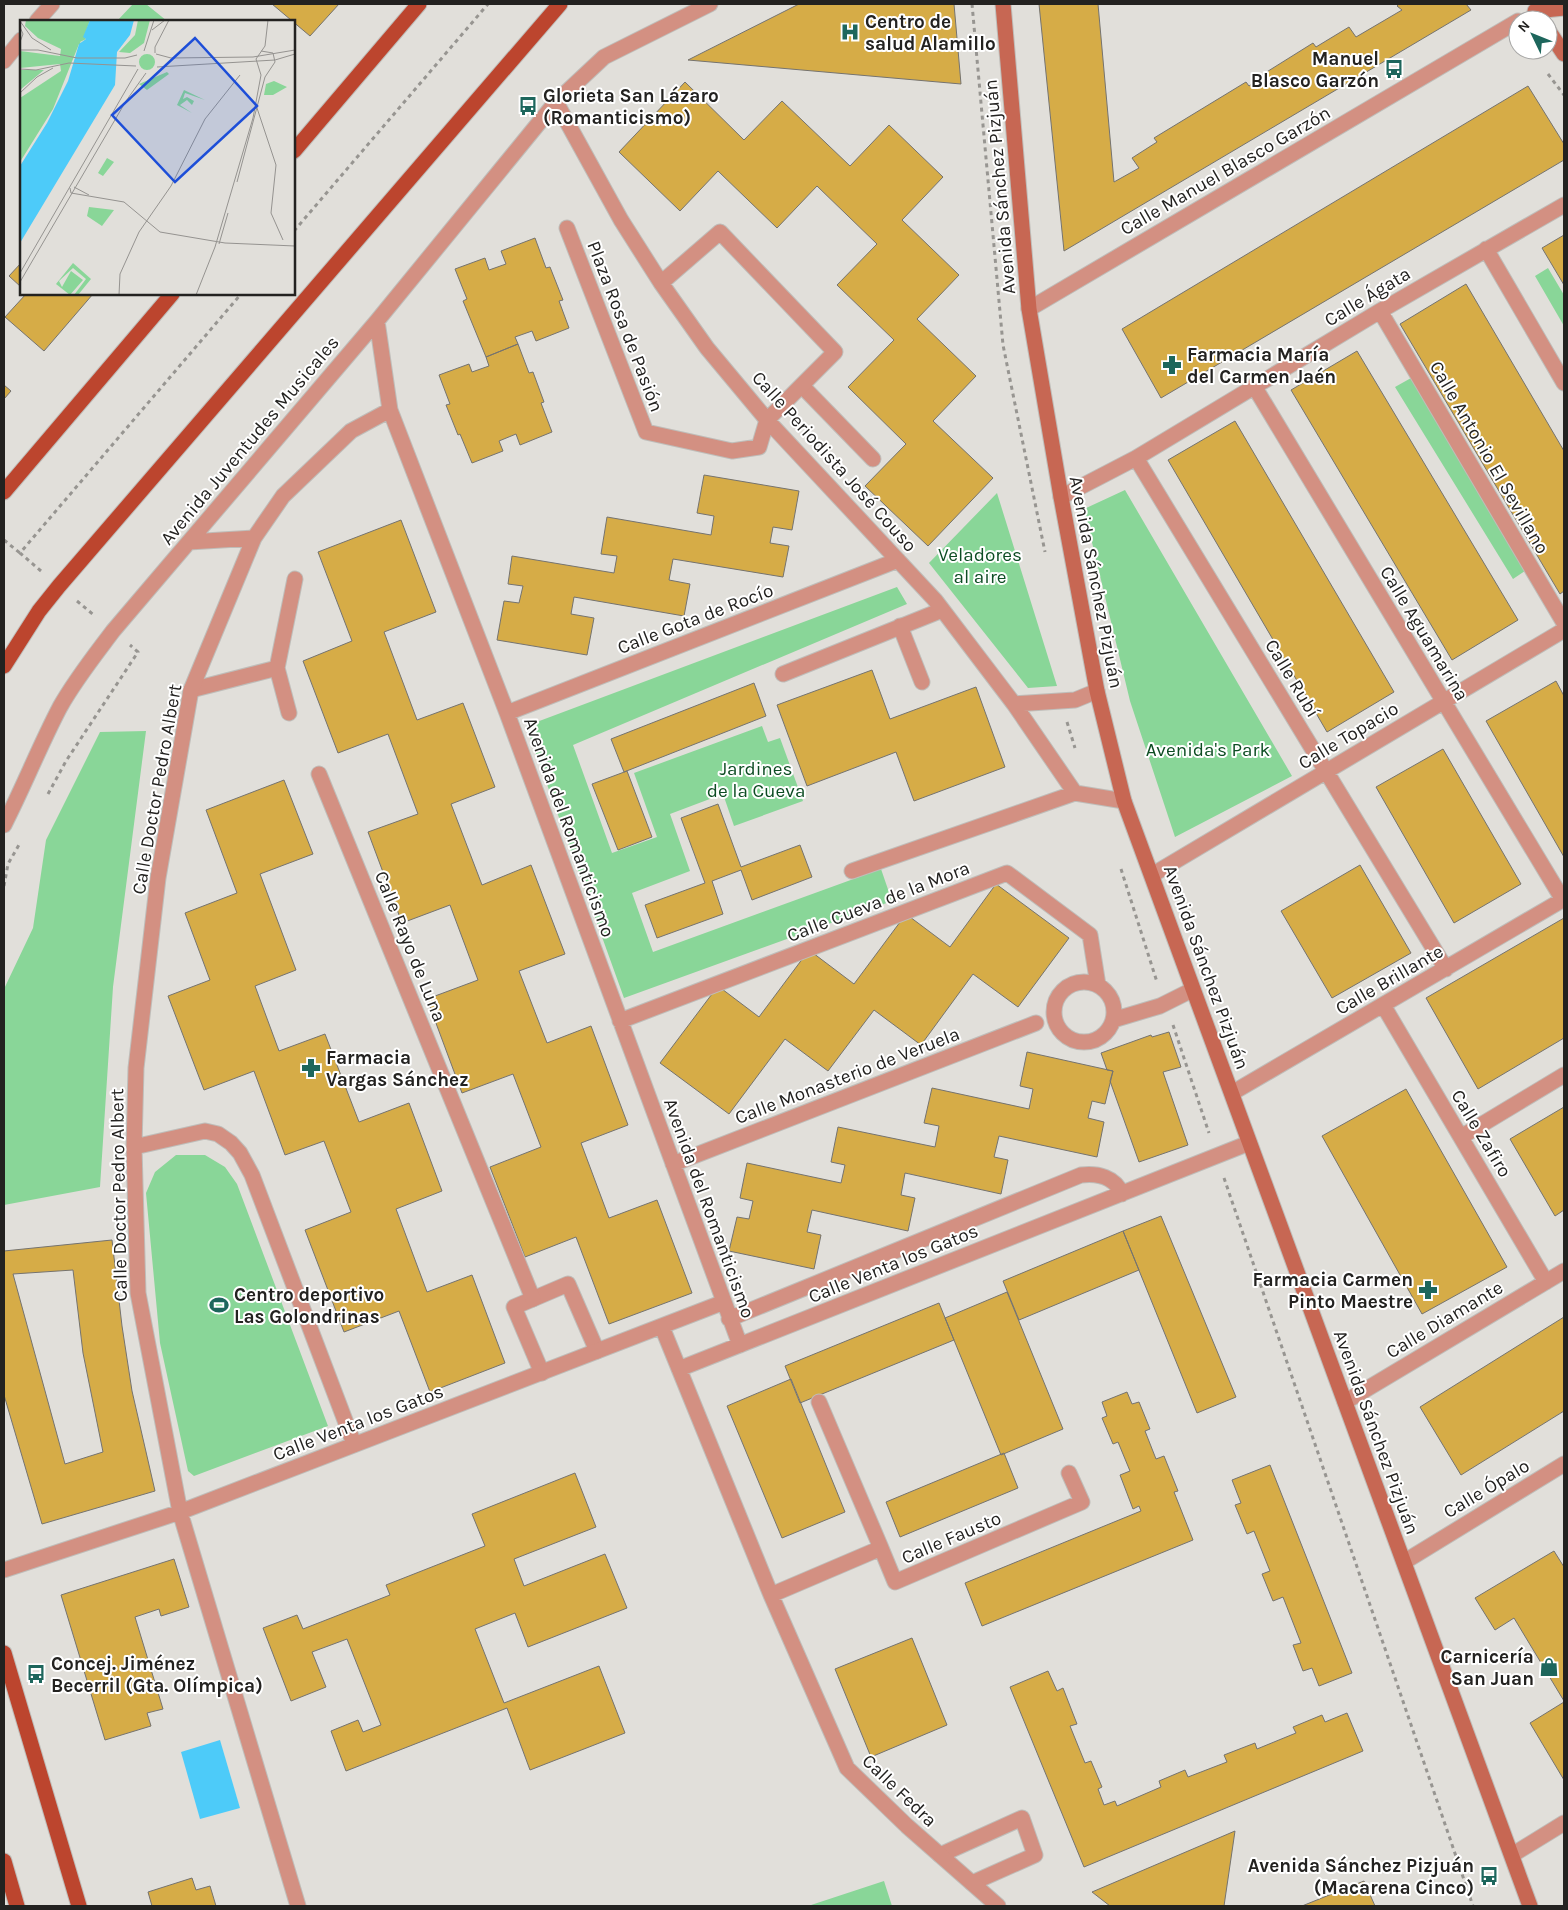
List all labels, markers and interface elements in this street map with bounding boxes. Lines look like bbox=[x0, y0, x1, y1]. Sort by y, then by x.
north arrow bbox=[1508, 10, 1558, 60]
place label: Centro de salud Alamillo bbox=[865, 11, 996, 55]
text: N bbox=[1514, 17, 1534, 36]
inset map bbox=[20, 20, 295, 295]
hospital icon: Centro de salud Alamillo bbox=[839, 21, 861, 43]
place label: Manuel Blasco Garzón bbox=[1251, 48, 1379, 92]
bus stop icon: Manuel Blasco Garzón bbox=[1383, 58, 1405, 80]
street label: Avenida Sánchez Pizjuán bbox=[980, 79, 1020, 295]
place label: Glorieta San Lázaro (Romanticismo) bbox=[543, 85, 719, 129]
bus stop icon: Glorieta San Lázaro (Romanticismo) bbox=[517, 95, 539, 117]
street label: Calle Manuel Blasco Garzón bbox=[1117, 102, 1334, 240]
street label: Plaza Rosa de Pasión bbox=[582, 238, 668, 415]
street label: Calle Ágata bbox=[1320, 262, 1415, 331]
street label: Avenida Juventudes Musicales bbox=[156, 332, 344, 550]
place label: Farmacia María del Carmen Jaén bbox=[1187, 344, 1336, 388]
pharmacy icon: Farmacia María del Carmen Jaén bbox=[1161, 354, 1183, 376]
street label: Calle Antonio El Sevillano bbox=[1425, 357, 1553, 558]
street label: Calle Periodista José Couso bbox=[747, 367, 921, 557]
street label: Avenida Sánchez Pizjuán bbox=[1065, 474, 1127, 690]
park label: Veladores al aire bbox=[938, 544, 1022, 588]
street label: Calle Aguamarina bbox=[1375, 562, 1473, 705]
street label: Calle Gota de Rocío bbox=[614, 579, 776, 659]
street label: Calle Rubí bbox=[1260, 636, 1324, 722]
street label: Calle Doctor Pedro Albert bbox=[128, 682, 186, 896]
street label: Calle Topacio bbox=[1294, 697, 1403, 774]
street label: Avenida del Romanticismo bbox=[519, 715, 619, 940]
park label: Avenida's Park bbox=[1146, 739, 1270, 761]
park label: Jardines de la Cueva bbox=[707, 758, 805, 802]
street label: Calle Cueva de la Mora bbox=[784, 857, 973, 947]
street label: Avenida Sánchez Pizjuán bbox=[1159, 862, 1253, 1072]
street label: Calle Rayo de Luna bbox=[370, 868, 450, 1025]
street label: Calle Brillante bbox=[1332, 940, 1447, 1020]
street label: Calle Monasterio de Veruela bbox=[732, 1023, 963, 1129]
place label: Farmacia Vargas Sánchez bbox=[326, 1047, 469, 1091]
pharmacy icon: Farmacia Vargas Sánchez bbox=[300, 1057, 322, 1079]
street label: Calle Zafiro bbox=[1446, 1086, 1516, 1181]
street label: Calle Doctor Pedro Albert bbox=[106, 1088, 132, 1302]
street label: Avenida del Romanticismo bbox=[659, 1096, 759, 1321]
street label: Calle Venta los Gatos bbox=[805, 1220, 981, 1308]
place label: Farmacia Carmen Pinto Maestre bbox=[1253, 1269, 1413, 1313]
street label: Calle Diamante bbox=[1382, 1276, 1507, 1363]
pharmacy icon: Farmacia Carmen Pinto Maestre bbox=[1417, 1279, 1439, 1301]
place label: Centro deportivo Las Golondrinas bbox=[234, 1284, 384, 1328]
sports icon: Centro deportivo Las Golondrinas bbox=[208, 1294, 230, 1316]
street label: Avenida Sánchez Pizjuán bbox=[1329, 1327, 1423, 1537]
street label: Calle Venta los Gatos bbox=[270, 1380, 447, 1466]
street label: Calle Ópalo bbox=[1439, 1454, 1534, 1523]
street label: Calle Fausto bbox=[898, 1507, 1004, 1569]
place label: Carnicería San Juan bbox=[1440, 1646, 1534, 1690]
place label: Concej. Jiménez Becerril (Gta. Olímpica) bbox=[51, 1653, 263, 1697]
shop icon: Carnicería San Juan bbox=[1538, 1656, 1560, 1678]
bus stop icon: Concej. Jiménez Becerril (Gta. Olímpica) bbox=[25, 1663, 47, 1685]
street label: Calle Fedra bbox=[858, 1750, 941, 1832]
place label: Avenida Sánchez Pizjuán (Macarena Cinco) bbox=[1248, 1855, 1474, 1899]
bus stop icon: Avenida Sánchez Pizjuán (Macarena Cinco) bbox=[1478, 1865, 1500, 1887]

